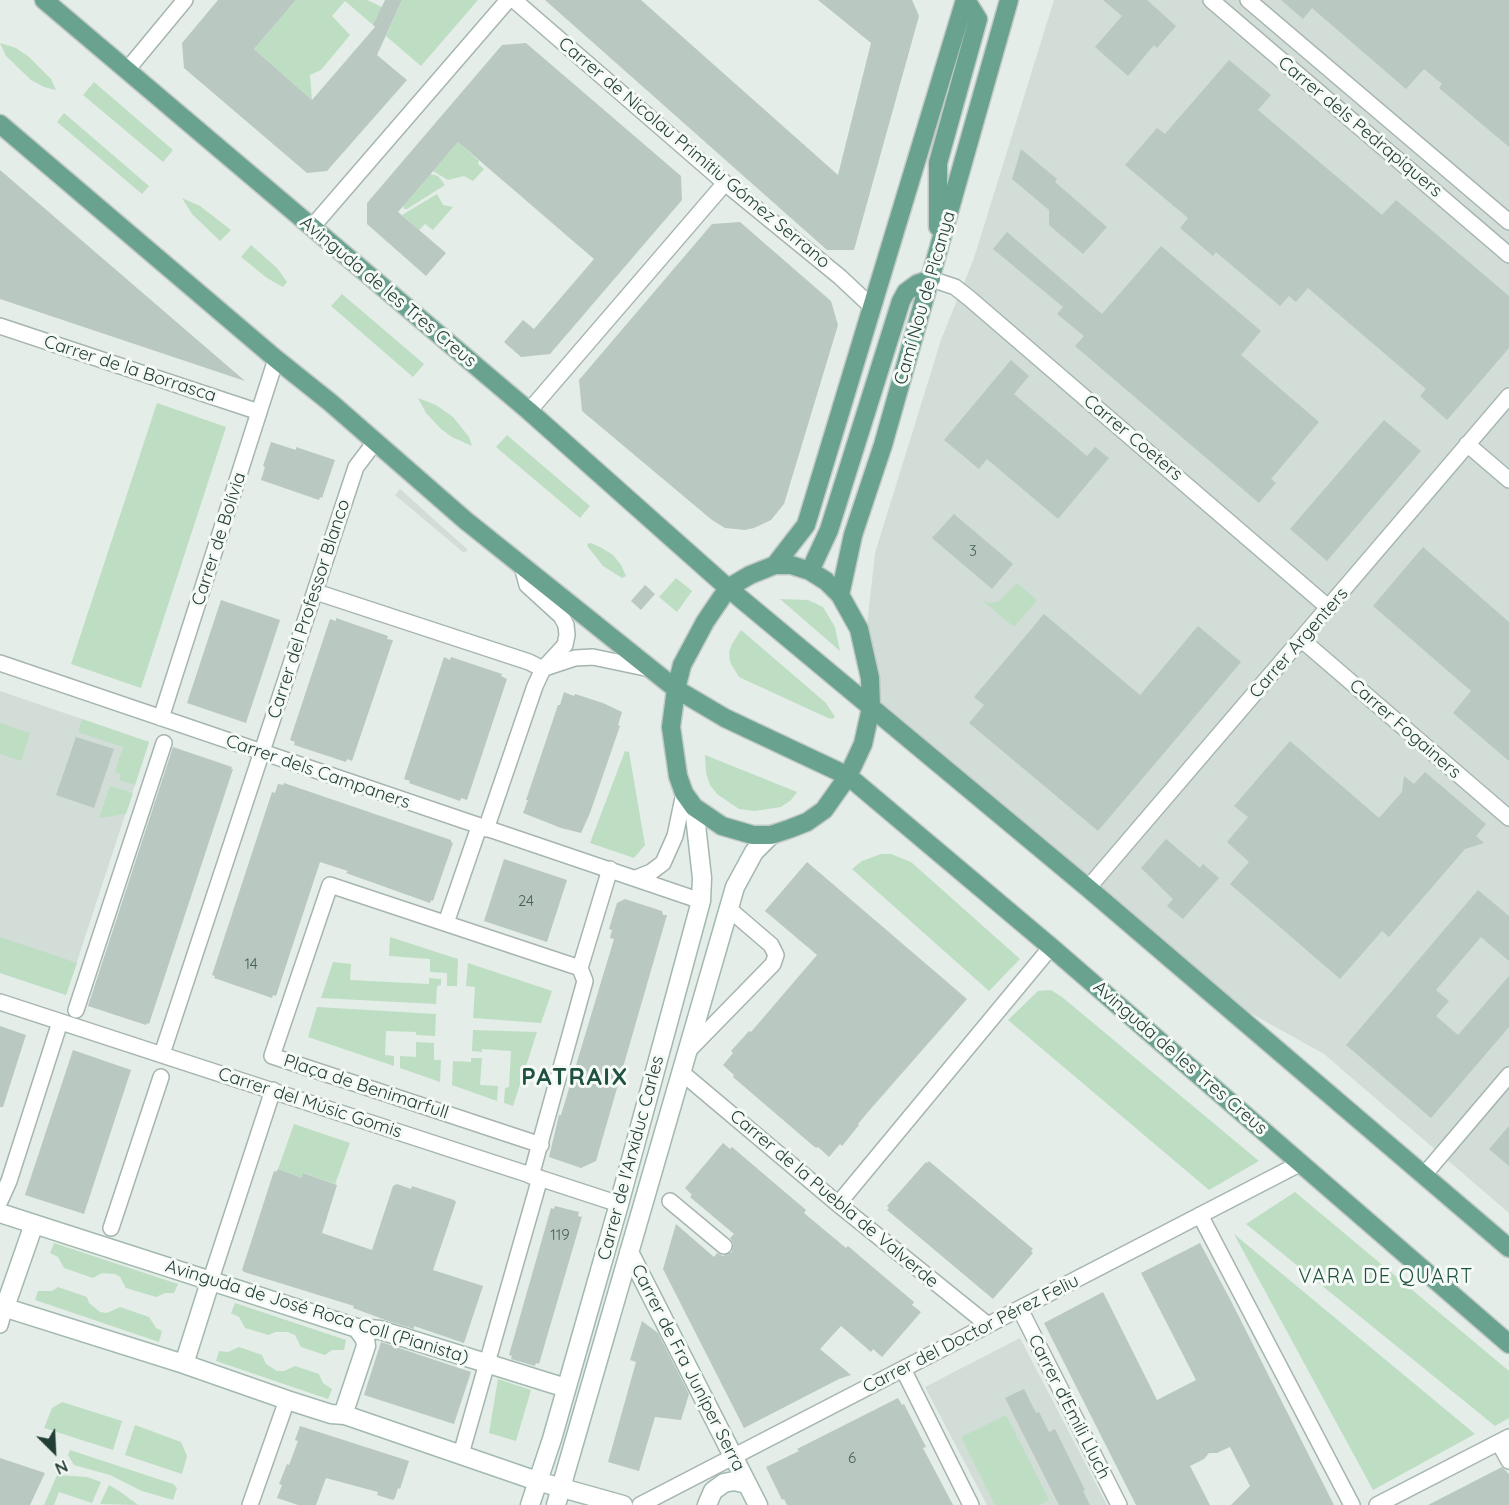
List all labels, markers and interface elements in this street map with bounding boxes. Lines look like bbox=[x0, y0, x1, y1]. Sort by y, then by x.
street label: Carrer de Nicolau Primitiu Gómez Serrano bbox=[554, 33, 834, 273]
street label: Carrer dels Pedrapiquers bbox=[1274, 52, 1446, 202]
street label: Camí Nou de Picanya bbox=[890, 209, 960, 387]
street label: Avinguda de les Tres Creus bbox=[295, 212, 481, 372]
street label: Carrer de la Borrasca bbox=[41, 331, 219, 407]
street label: Carrer Coeters bbox=[1079, 390, 1187, 486]
street label: Carrer de Bolívia bbox=[187, 470, 251, 608]
street label: Carrer del Professor Blanco bbox=[263, 497, 355, 721]
house number: 3 bbox=[969, 542, 977, 560]
street label: Carrer Argenters bbox=[1245, 583, 1353, 703]
street label: Carrer Fogainers bbox=[1345, 675, 1465, 783]
street label: Carrer dels Campaners bbox=[223, 730, 413, 814]
house number: 24 bbox=[518, 892, 534, 910]
house number: 14 bbox=[244, 955, 258, 973]
street label: Avinguda de les Tres Creus bbox=[1089, 977, 1271, 1139]
street label: Plaça de Benimarfull bbox=[281, 1050, 451, 1124]
street label: Carrer de l'Arxiduc Carles bbox=[593, 1053, 669, 1263]
street label: Carrer del Músic Gomis bbox=[215, 1063, 405, 1143]
district label: PATRAIX bbox=[521, 1064, 629, 1092]
street label: Carrer de la Puebla de Valverde bbox=[725, 1105, 943, 1293]
house number: 119 bbox=[550, 1226, 570, 1244]
street label: Avinguda de José Roca Coll (Pianista) bbox=[163, 1255, 471, 1369]
street label: Carrer de Fra Juníper Serra bbox=[626, 1261, 750, 1475]
district label: VARA DE QUART bbox=[1298, 1265, 1474, 1289]
street label: Carrer del Doctor Pérez Feliu bbox=[859, 1270, 1083, 1398]
street label: Carrer d'Emili Lluch bbox=[1023, 1331, 1115, 1483]
north arrow bbox=[24, 1421, 84, 1481]
house number: 6 bbox=[848, 1449, 856, 1467]
text: N bbox=[52, 1456, 71, 1479]

